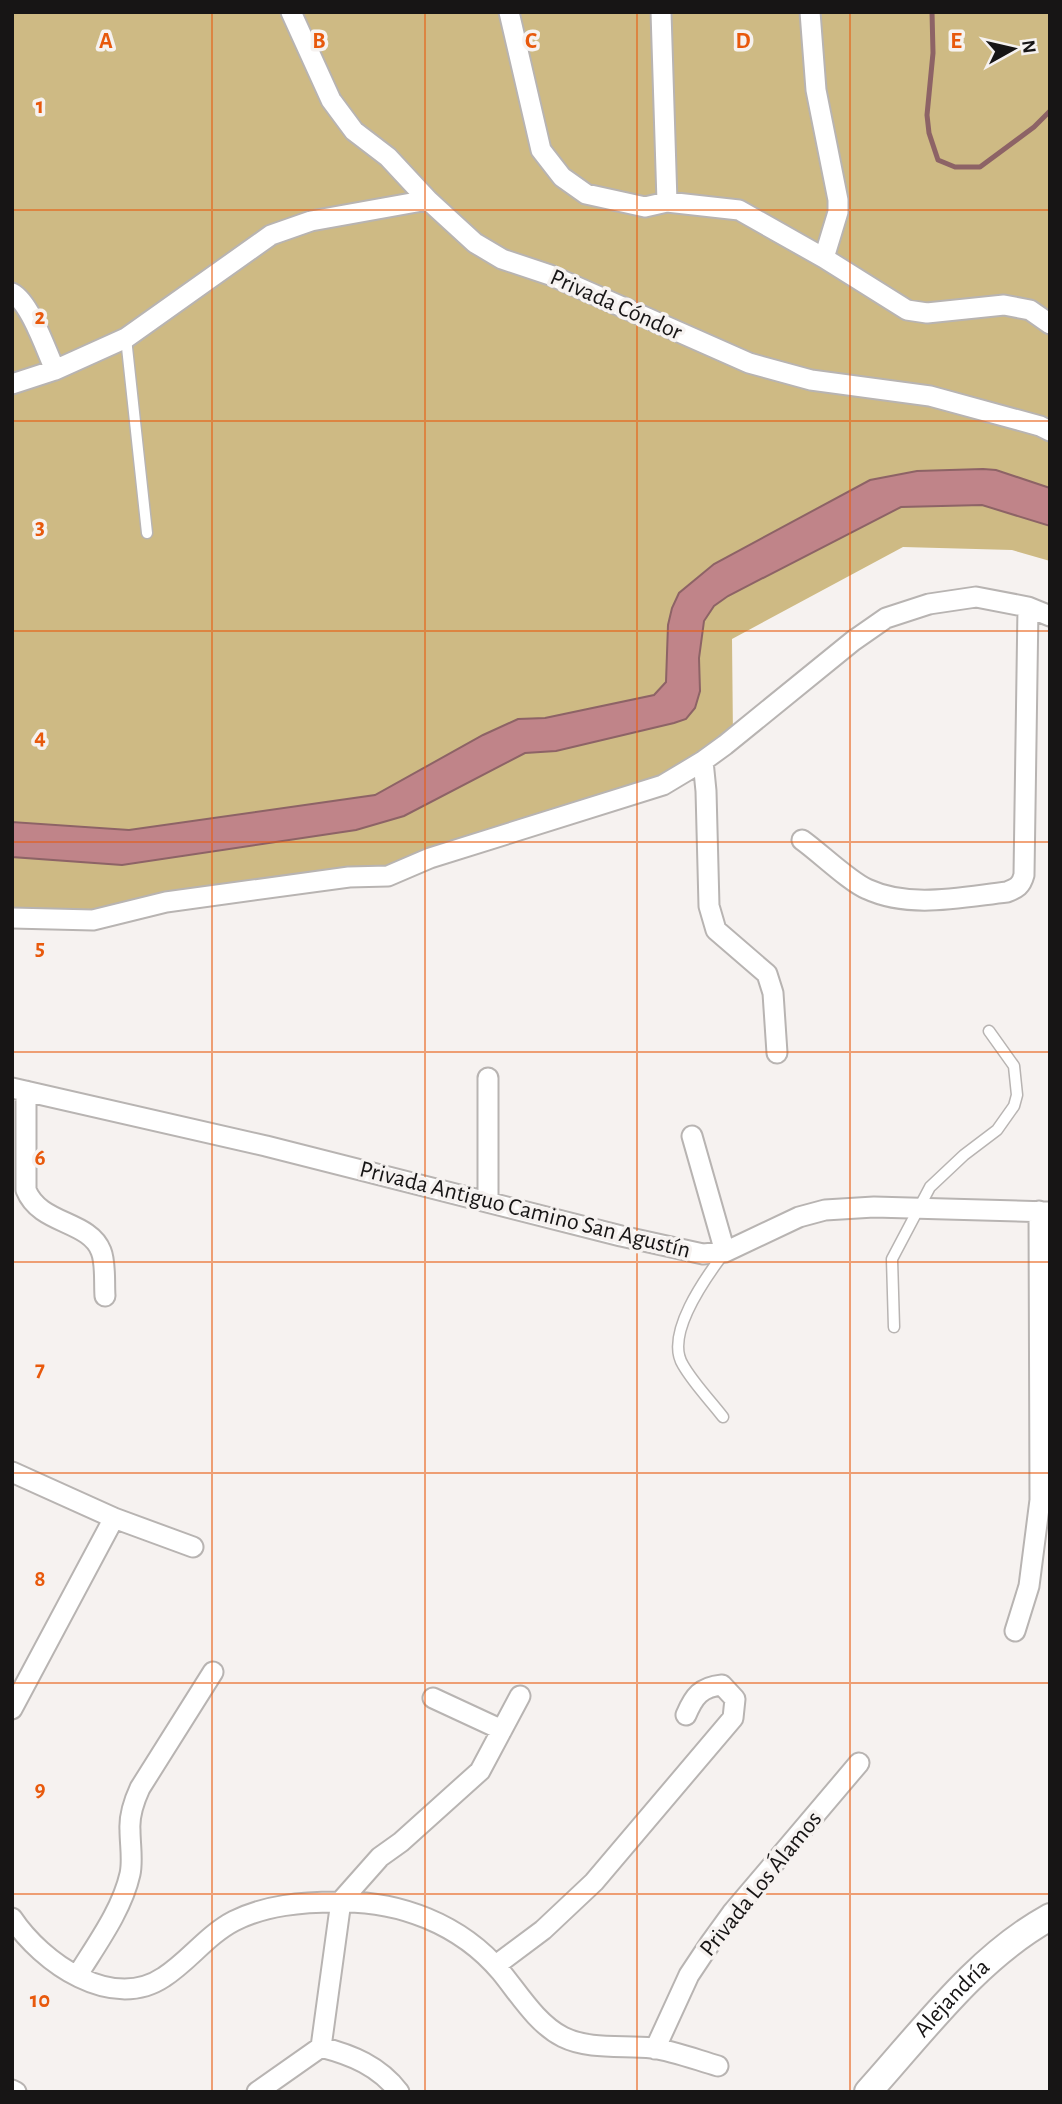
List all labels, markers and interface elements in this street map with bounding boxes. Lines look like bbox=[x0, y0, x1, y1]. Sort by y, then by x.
north arrow bbox=[978, 14, 1048, 84]
text: A bbox=[99, 30, 113, 53]
text: B bbox=[312, 30, 326, 53]
text: C bbox=[525, 30, 537, 53]
text: D bbox=[735, 30, 751, 53]
text: E bbox=[950, 30, 962, 53]
text: N bbox=[1018, 39, 1039, 55]
text: 1 bbox=[36, 95, 44, 118]
street label: Privada Cóndor bbox=[546, 265, 686, 345]
text: 2 bbox=[35, 306, 46, 329]
text: 3 bbox=[35, 516, 45, 539]
text: 4 bbox=[34, 726, 46, 749]
text: 5 bbox=[35, 937, 45, 960]
text: 6 bbox=[34, 1147, 46, 1170]
street label: Privada Antiguo Camino San Agustín bbox=[357, 1157, 693, 1263]
text: 7 bbox=[35, 1358, 45, 1381]
text: 8 bbox=[34, 1568, 46, 1591]
text: 9 bbox=[34, 1778, 46, 1801]
street label: Privada Los Álamos bbox=[694, 1806, 827, 1961]
street label: Alejandría bbox=[910, 1954, 994, 2042]
text: 10 bbox=[30, 1989, 50, 2012]

